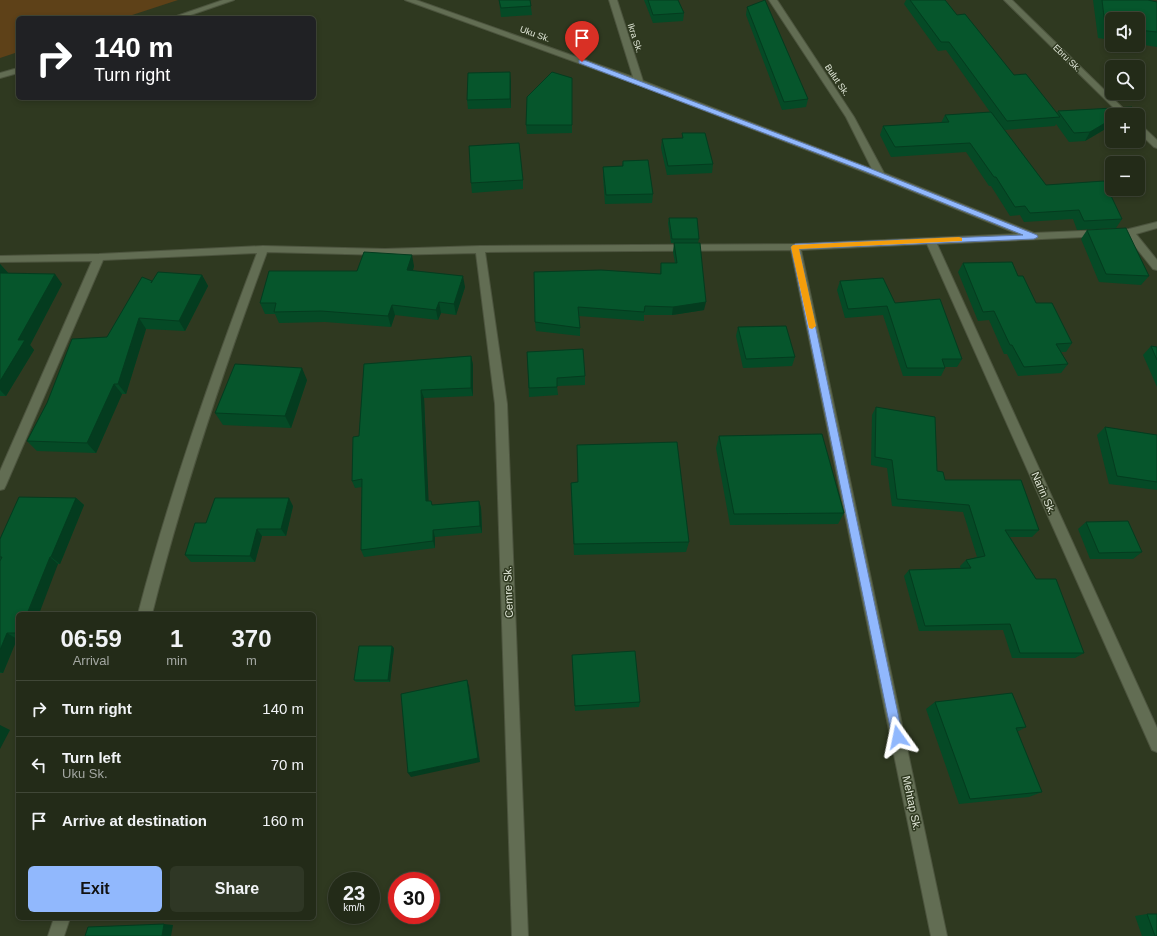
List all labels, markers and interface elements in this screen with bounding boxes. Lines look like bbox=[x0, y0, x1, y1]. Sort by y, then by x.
map controls bbox=[1105, 12, 1145, 196]
button: sound bbox=[1105, 12, 1145, 52]
pin bbox=[565, 21, 599, 62]
street label: Ikra Sk. bbox=[626, 22, 644, 54]
street label: Uku Sk. bbox=[518, 24, 552, 44]
icon: arrive bbox=[571, 27, 593, 49]
icon: right bbox=[28, 32, 80, 84]
text: 140 m bbox=[94, 32, 173, 63]
street label: Ebru Sk. bbox=[1051, 42, 1083, 74]
button: search bbox=[1105, 60, 1145, 100]
street label: Bulut Sk. bbox=[823, 62, 851, 98]
text: Turn right bbox=[94, 65, 170, 85]
button: + bbox=[1105, 108, 1145, 148]
button: − bbox=[1105, 156, 1145, 196]
street label: Narin Sk. bbox=[1029, 470, 1059, 516]
street label: Cemre Sk. bbox=[501, 566, 515, 618]
text: 06:59 bbox=[60, 625, 122, 652]
text: 1 bbox=[170, 625, 183, 652]
text: 370 bbox=[232, 625, 272, 652]
text: Arrival bbox=[73, 653, 110, 668]
text: min bbox=[166, 653, 187, 668]
text: m bbox=[246, 653, 257, 668]
icon: right bbox=[28, 698, 50, 720]
text: Turn right bbox=[62, 700, 132, 717]
text: 140 m bbox=[262, 700, 304, 717]
position arrow bbox=[877, 716, 919, 758]
text: Turn left bbox=[62, 749, 121, 766]
icon: left bbox=[28, 754, 50, 776]
text: 70 m bbox=[271, 756, 304, 773]
text: Uku Sk. bbox=[62, 766, 108, 781]
street label: Mehtap Sk. bbox=[900, 775, 924, 831]
icon: arrive bbox=[28, 810, 50, 832]
text: Arrive at destination bbox=[62, 812, 207, 829]
text: 160 m bbox=[262, 812, 304, 829]
button: Exit bbox=[28, 866, 162, 912]
button: Share bbox=[170, 866, 304, 912]
speed limit sign: 30 bbox=[388, 872, 440, 924]
text: 23 bbox=[343, 882, 365, 904]
text: km/h bbox=[343, 902, 365, 913]

